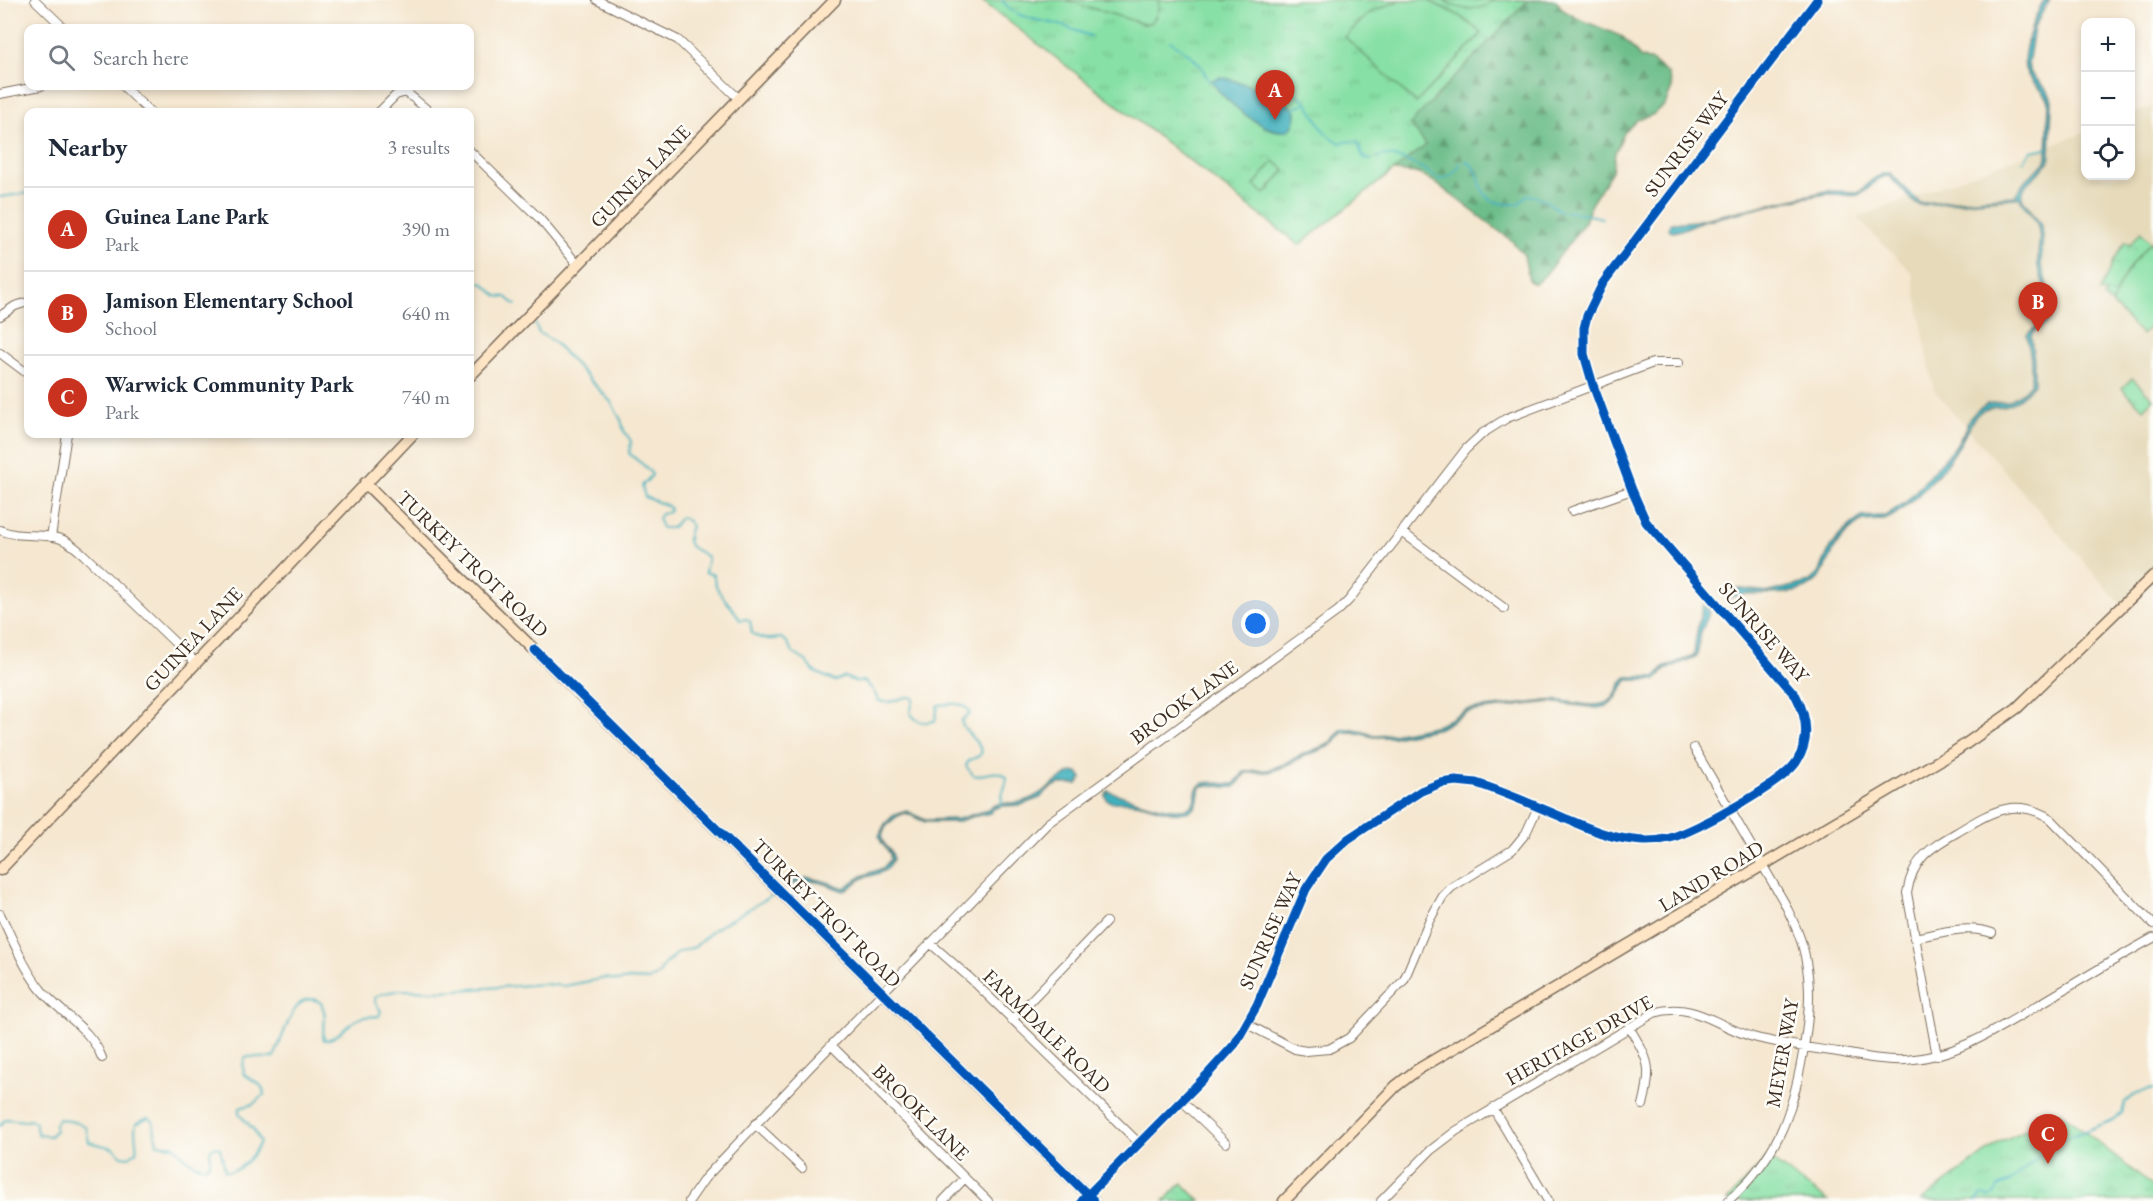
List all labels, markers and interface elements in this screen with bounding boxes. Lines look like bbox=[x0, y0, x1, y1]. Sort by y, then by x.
map controls bbox=[2081, 18, 2135, 180]
button: + bbox=[2081, 18, 2135, 72]
search box bbox=[24, 24, 474, 90]
icon: search bbox=[45, 41, 78, 74]
text: Search here bbox=[93, 43, 188, 72]
pin: A bbox=[1256, 70, 1294, 120]
button: − bbox=[2081, 72, 2135, 126]
street label: SUNRISE WAY bbox=[1638, 85, 1735, 202]
street label: GUINEA LANE bbox=[584, 119, 696, 233]
button: locate bbox=[2081, 126, 2135, 180]
text: Nearby bbox=[48, 130, 128, 164]
text: 3 results bbox=[387, 134, 450, 160]
text: Guinea Lane Park bbox=[105, 202, 269, 231]
text: A bbox=[60, 216, 75, 242]
text: 390 m bbox=[402, 216, 450, 242]
text: Park bbox=[105, 231, 139, 257]
pin: B bbox=[2018, 282, 2058, 332]
text: Jamison Elementary School bbox=[105, 286, 353, 315]
text: B bbox=[61, 300, 74, 326]
text: 640 m bbox=[402, 300, 450, 326]
text: School bbox=[105, 315, 157, 341]
text: Warwick Community Park bbox=[105, 370, 354, 399]
text: C bbox=[60, 384, 75, 410]
text: 740 m bbox=[402, 384, 450, 410]
text: Park bbox=[105, 399, 139, 425]
street label: TURKEY TROT ROAD bbox=[392, 485, 554, 643]
street label: SUNRISE WAY bbox=[1713, 576, 1816, 689]
street label: GUINEA LANE bbox=[138, 581, 248, 697]
your location bbox=[1241, 609, 1270, 638]
street label: BROOK LANE bbox=[1125, 654, 1243, 750]
street label: TURKEY TROT ROAD bbox=[747, 833, 907, 993]
street label: LAND ROAD bbox=[1654, 834, 1768, 918]
street label: SUNRISE WAY bbox=[1233, 867, 1308, 993]
street label: FARMDALE ROAD bbox=[978, 963, 1116, 1099]
street label: HERITAGE DRIVE bbox=[1501, 989, 1657, 1091]
street label: MEYER WAY bbox=[1760, 995, 1805, 1109]
street label: BROOK LANE bbox=[867, 1058, 975, 1166]
pin: C bbox=[2028, 1114, 2068, 1164]

